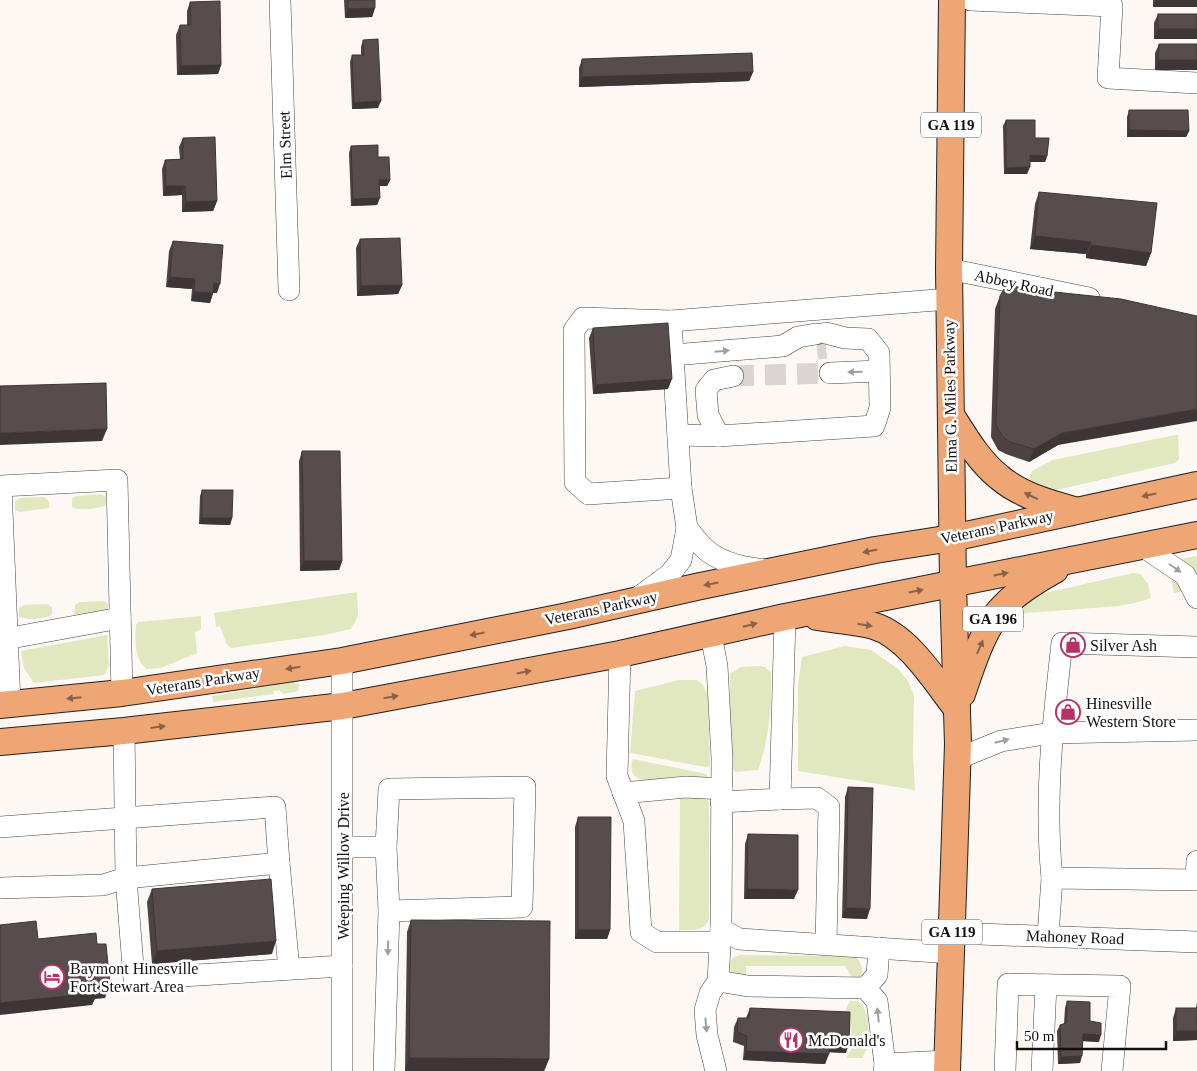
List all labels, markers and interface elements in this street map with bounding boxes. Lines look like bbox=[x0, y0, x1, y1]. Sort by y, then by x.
street label: Elm Street bbox=[275, 110, 295, 179]
road number: GA 119 bbox=[921, 112, 981, 138]
street label: Abbey Road bbox=[973, 266, 1055, 301]
street label: Elma G. Miles Parkway bbox=[940, 319, 961, 473]
one-way arrow bbox=[714, 347, 730, 355]
one-way arrow bbox=[846, 368, 862, 376]
one-way arrow bbox=[1023, 491, 1038, 500]
one-way arrow bbox=[1142, 491, 1157, 499]
street label: Veterans Parkway bbox=[939, 507, 1055, 548]
one-way arrow bbox=[862, 547, 877, 555]
one-way arrow bbox=[1168, 563, 1181, 573]
one-way arrow bbox=[993, 570, 1009, 578]
one-way arrow bbox=[703, 580, 718, 588]
one-way arrow bbox=[908, 587, 924, 595]
street label: Veterans Parkway bbox=[543, 588, 659, 629]
road number: GA 196 bbox=[963, 606, 1023, 632]
one-way arrow bbox=[742, 621, 757, 629]
one-way arrow bbox=[857, 621, 873, 629]
one-way arrow bbox=[469, 630, 484, 638]
shop icon: Silver Ash bbox=[1060, 632, 1086, 658]
place label: Silver Ash bbox=[1090, 637, 1157, 654]
one-way arrow bbox=[976, 640, 984, 654]
street label: Veterans Parkway bbox=[145, 664, 261, 699]
one-way arrow bbox=[285, 664, 301, 672]
one-way arrow bbox=[517, 668, 533, 676]
one-way arrow bbox=[383, 693, 398, 701]
one-way arrow bbox=[65, 694, 81, 702]
place label: Hinesville Western Store bbox=[1086, 695, 1176, 730]
shop icon: Hinesville Western Store bbox=[1055, 699, 1081, 725]
one-way arrow bbox=[150, 723, 166, 731]
one-way arrow bbox=[995, 737, 1010, 745]
street label: Weeping Willow Drive bbox=[335, 792, 353, 940]
road number: GA 119 bbox=[922, 920, 982, 944]
street label: Mahoney Road bbox=[1026, 927, 1124, 948]
one-way arrow bbox=[384, 940, 392, 956]
place label: Baymont Hinesville Fort Stewart Area bbox=[70, 960, 198, 995]
hotel icon: Baymont Hinesville Fort Stewart Area bbox=[39, 964, 65, 990]
one-way arrow bbox=[874, 1007, 882, 1023]
one-way arrow bbox=[702, 1017, 710, 1033]
scale bar bbox=[1017, 1018, 1166, 1050]
restaurant icon: McDonald's bbox=[778, 1027, 804, 1053]
text: 50 m bbox=[1024, 1028, 1055, 1044]
place label: McDonald's bbox=[808, 1032, 886, 1049]

